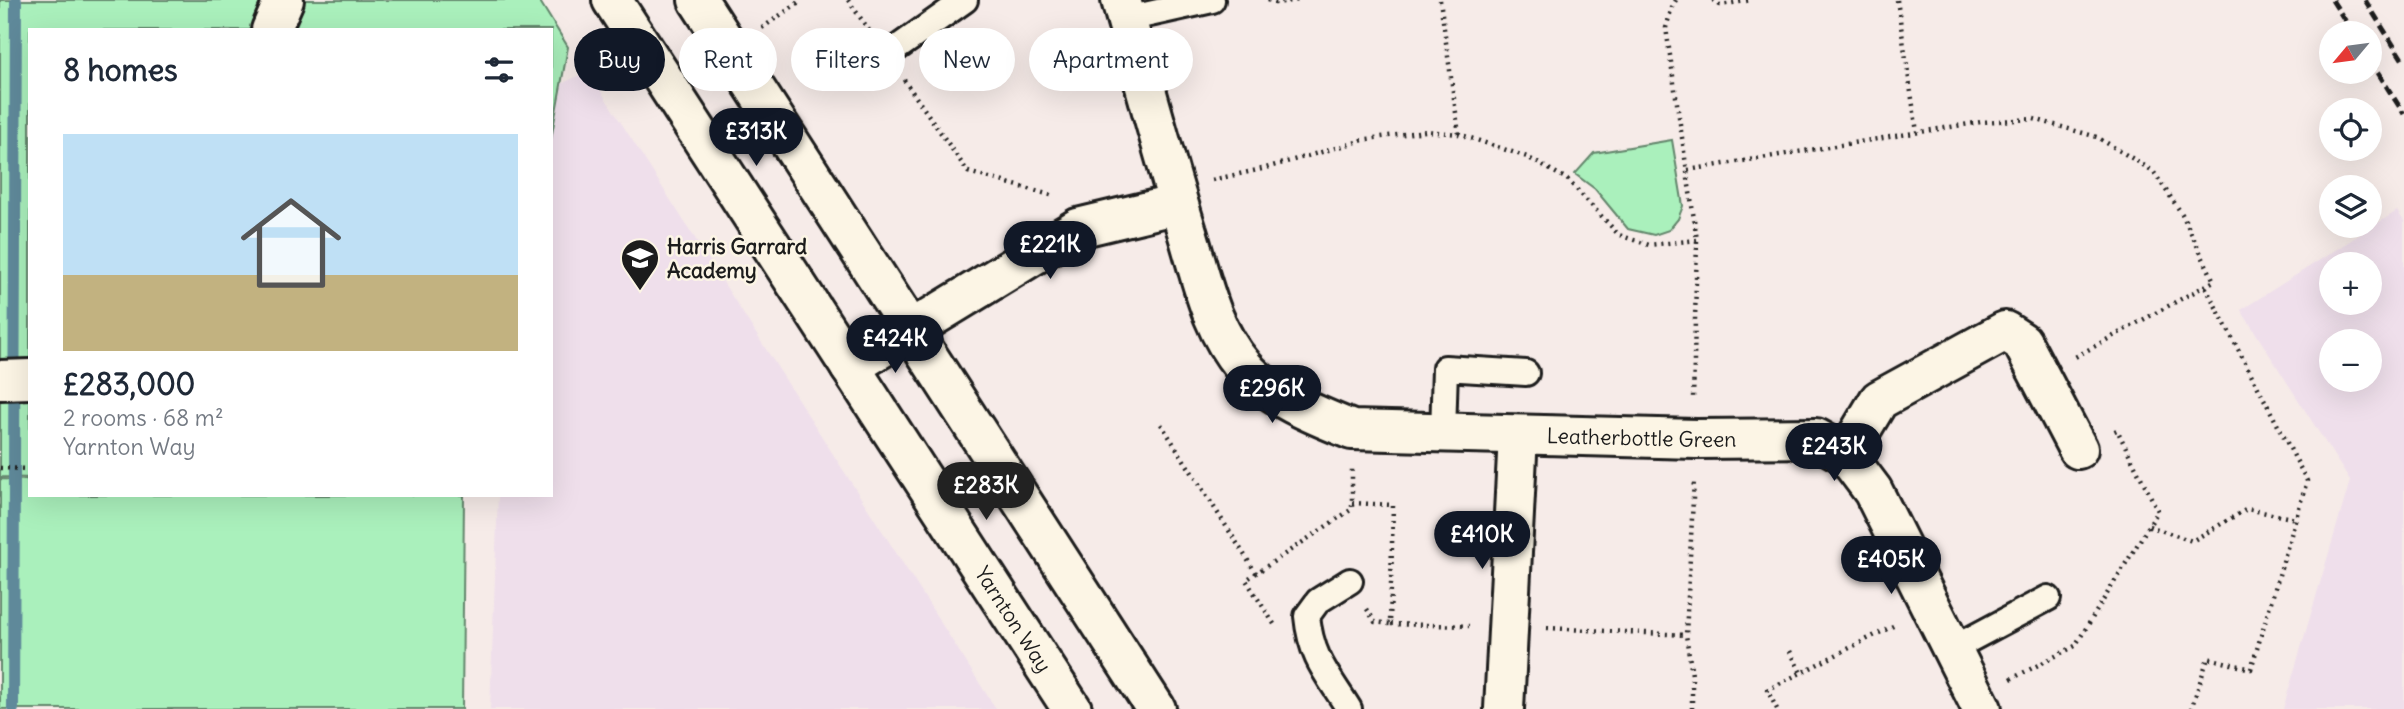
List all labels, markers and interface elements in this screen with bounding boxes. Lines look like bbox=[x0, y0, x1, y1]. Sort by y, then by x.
north arrow bbox=[2319, 21, 2382, 84]
map controls bbox=[2319, 21, 2382, 392]
chip: Buy bbox=[574, 28, 665, 91]
chip: Rent bbox=[679, 28, 777, 91]
chip: Filters bbox=[791, 28, 905, 91]
chip: New bbox=[919, 28, 1015, 91]
chip: Apartment bbox=[1029, 28, 1193, 91]
text: 8 homes bbox=[63, 51, 178, 89]
icon: filters bbox=[480, 51, 518, 89]
button: locate bbox=[2319, 98, 2382, 161]
pin: £313K bbox=[707, 108, 805, 168]
text: £313K bbox=[725, 116, 787, 145]
button: layers bbox=[2319, 175, 2382, 238]
icon: home bbox=[228, 180, 354, 306]
pin: £221K bbox=[1001, 222, 1099, 281]
text: £221K bbox=[1020, 229, 1080, 258]
place label: Harris Garrard Academy bbox=[667, 233, 808, 284]
school or university icon: Harris Garrard Academy bbox=[619, 237, 661, 292]
button: + bbox=[2319, 252, 2382, 315]
pin: £424K bbox=[846, 316, 944, 375]
text: £424K bbox=[862, 323, 928, 352]
button: − bbox=[2319, 329, 2382, 392]
text: £283,000 bbox=[63, 365, 195, 403]
pin: £296K bbox=[1223, 366, 1321, 425]
text: £296K bbox=[1239, 373, 1305, 402]
text: 2 rooms · 68 m² bbox=[63, 403, 224, 432]
street label: Leatherbottle Green bbox=[1546, 422, 1737, 453]
pin: £243K bbox=[1785, 424, 1883, 483]
text: £243K bbox=[1801, 431, 1867, 460]
text: Yarnton Way bbox=[63, 432, 195, 461]
pin: £283K bbox=[937, 462, 1035, 522]
text: £283K bbox=[953, 470, 1019, 499]
pin: £410K bbox=[1433, 512, 1531, 571]
text: £410K bbox=[1450, 519, 1514, 548]
pin: £405K bbox=[1842, 536, 1940, 596]
text: £405K bbox=[1857, 544, 1925, 573]
street label: Yarnton Way bbox=[969, 561, 1058, 677]

